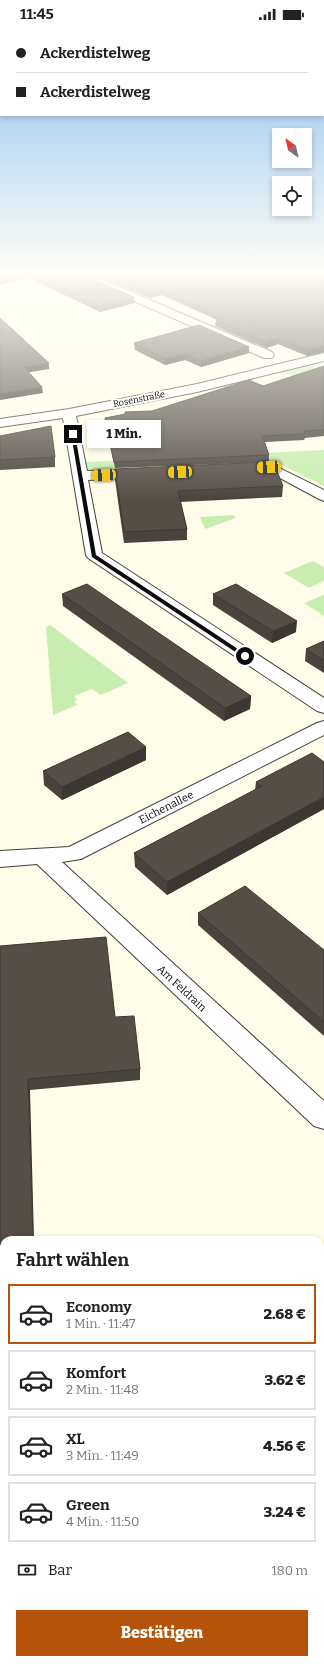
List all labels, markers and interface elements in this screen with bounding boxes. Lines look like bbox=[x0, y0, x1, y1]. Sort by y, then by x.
text: 11:45 bbox=[20, 5, 54, 23]
text: Ackerdistelweg bbox=[40, 44, 150, 62]
text: Ackerdistelweg bbox=[40, 83, 150, 101]
north arrow bbox=[272, 128, 312, 168]
map controls bbox=[272, 128, 312, 216]
button: locate bbox=[272, 176, 312, 216]
street label: Rosenstraße bbox=[112, 389, 166, 409]
callout: 1 Min. bbox=[87, 420, 161, 448]
route end bbox=[64, 425, 82, 443]
text: 1 Min. bbox=[106, 426, 142, 441]
car bbox=[257, 460, 281, 474]
car bbox=[168, 465, 192, 479]
car bbox=[92, 468, 116, 482]
route start bbox=[236, 647, 254, 665]
street label: Eichenallee bbox=[137, 788, 196, 827]
street label: Am Feldrain bbox=[154, 962, 209, 1014]
text: Fahrt wählen bbox=[16, 1249, 129, 1271]
icon: car bbox=[18, 1296, 54, 1332]
text: Economy bbox=[66, 1298, 132, 1316]
text: 2.68 € bbox=[263, 1305, 306, 1323]
text: 1 Min. · 11:47 bbox=[66, 1316, 136, 1331]
icon: car bbox=[18, 1362, 54, 1398]
text: Komfort bbox=[66, 1364, 126, 1382]
text: 3.62 € bbox=[264, 1371, 306, 1389]
text: 2 Min. · 11:48 bbox=[66, 1382, 139, 1397]
icon: car bbox=[18, 1428, 54, 1464]
text: XL bbox=[66, 1430, 85, 1448]
text: 4.56 € bbox=[263, 1437, 306, 1455]
text: 3 Min. · 11:49 bbox=[66, 1448, 139, 1463]
icon: car bbox=[18, 1494, 54, 1530]
text: Green bbox=[66, 1496, 110, 1514]
text: 3.24 € bbox=[264, 1503, 306, 1521]
text: 4 Min. · 11:50 bbox=[66, 1514, 139, 1529]
icon: cash bbox=[16, 1559, 38, 1581]
text: Bar bbox=[48, 1561, 72, 1579]
text: 180 m bbox=[272, 1563, 308, 1578]
button: Bestätigen bbox=[16, 1610, 308, 1656]

